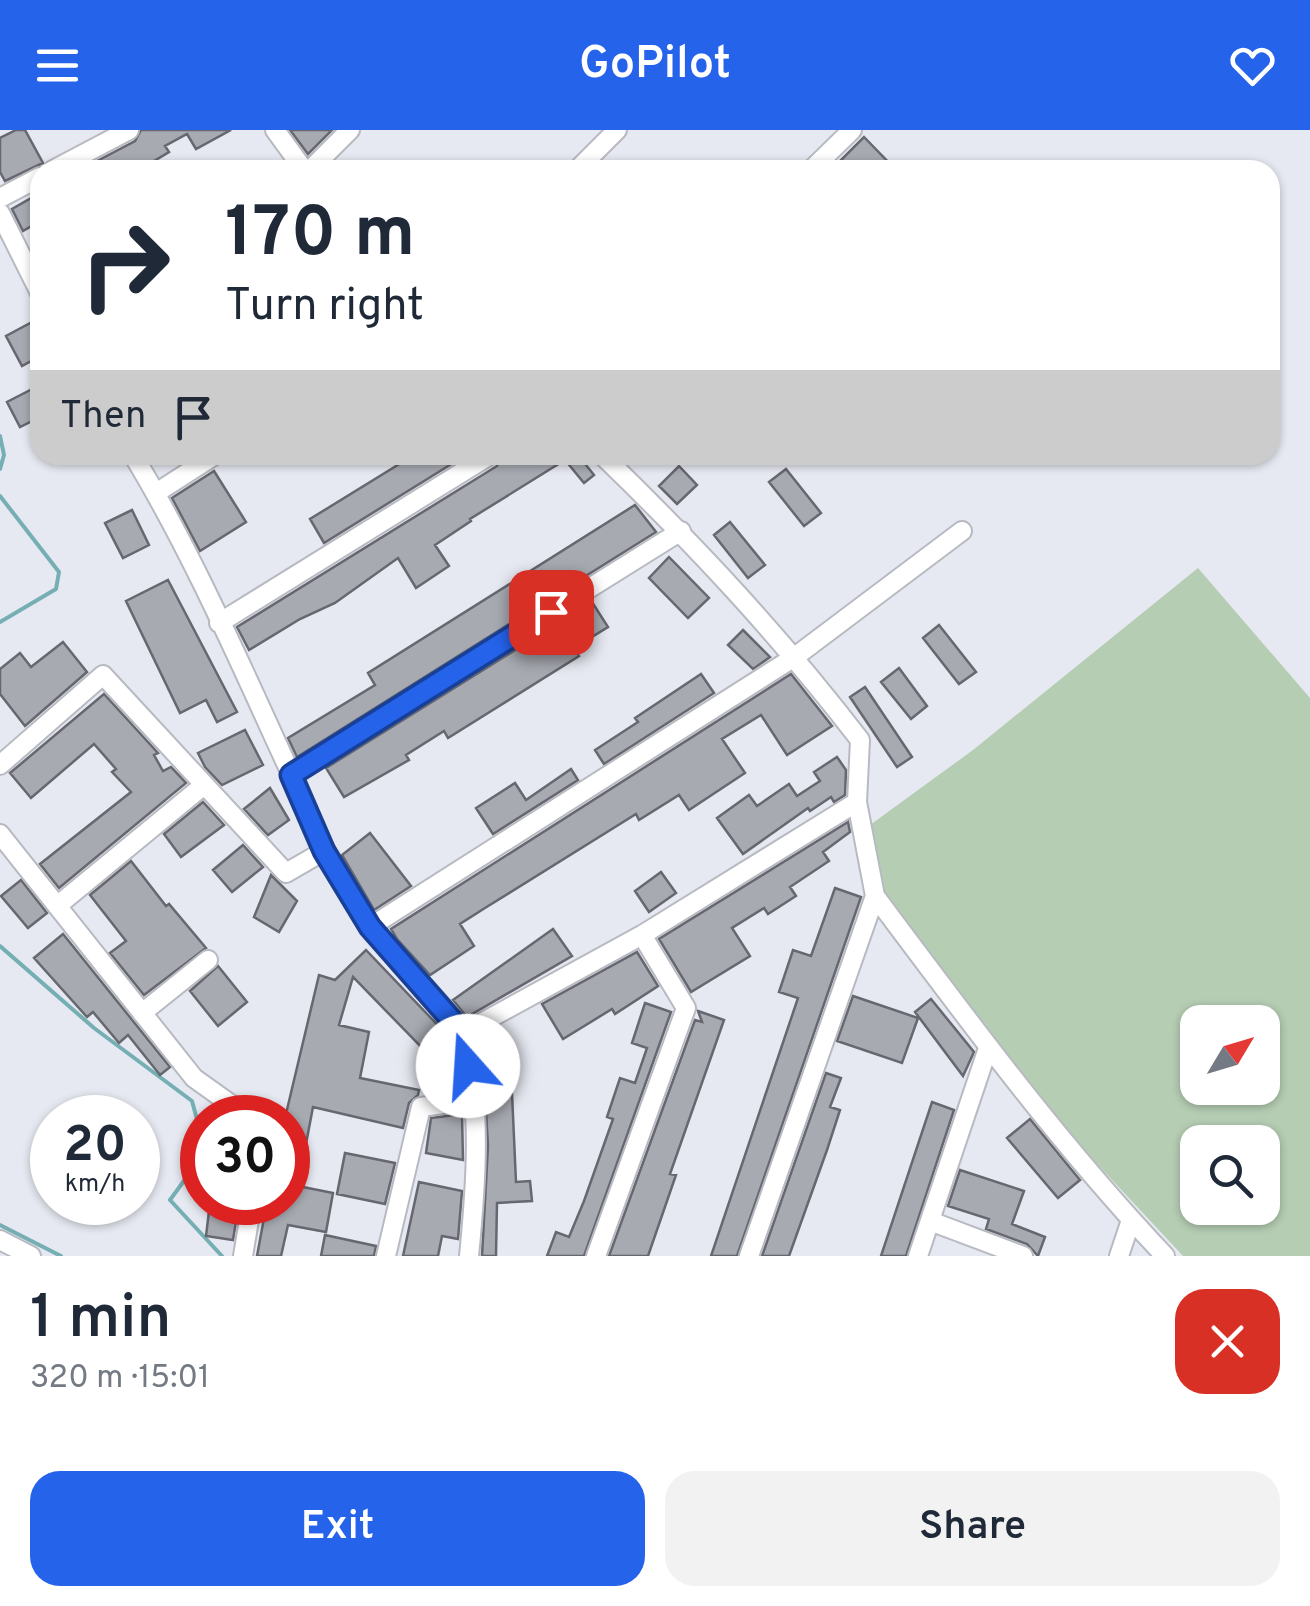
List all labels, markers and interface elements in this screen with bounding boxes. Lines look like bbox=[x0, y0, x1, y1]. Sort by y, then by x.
text: GoPilot bbox=[579, 37, 731, 94]
icon: menu bbox=[30, 38, 85, 93]
icon: heart bbox=[1225, 38, 1280, 93]
text: 170 m bbox=[225, 192, 415, 281]
icon: right bbox=[60, 200, 190, 330]
text: Turn right bbox=[225, 279, 424, 336]
icon: arrive bbox=[166, 390, 221, 445]
text: Then bbox=[60, 393, 146, 442]
pin bbox=[509, 570, 594, 655]
icon: arrive bbox=[524, 585, 579, 640]
north arrow bbox=[1180, 1005, 1280, 1105]
map controls bbox=[1180, 1005, 1280, 1225]
position arrow bbox=[416, 1014, 520, 1118]
speed limit sign: 30 bbox=[180, 1095, 310, 1225]
text: 20 bbox=[63, 1116, 127, 1179]
button: search bbox=[1180, 1125, 1280, 1225]
text: km/h bbox=[65, 1169, 125, 1201]
text: 1 min bbox=[30, 1283, 171, 1359]
button: close bbox=[1175, 1289, 1280, 1394]
text: 320 m · 15:01 bbox=[30, 1359, 210, 1399]
button: Exit bbox=[30, 1471, 645, 1586]
button: Share bbox=[665, 1471, 1280, 1586]

